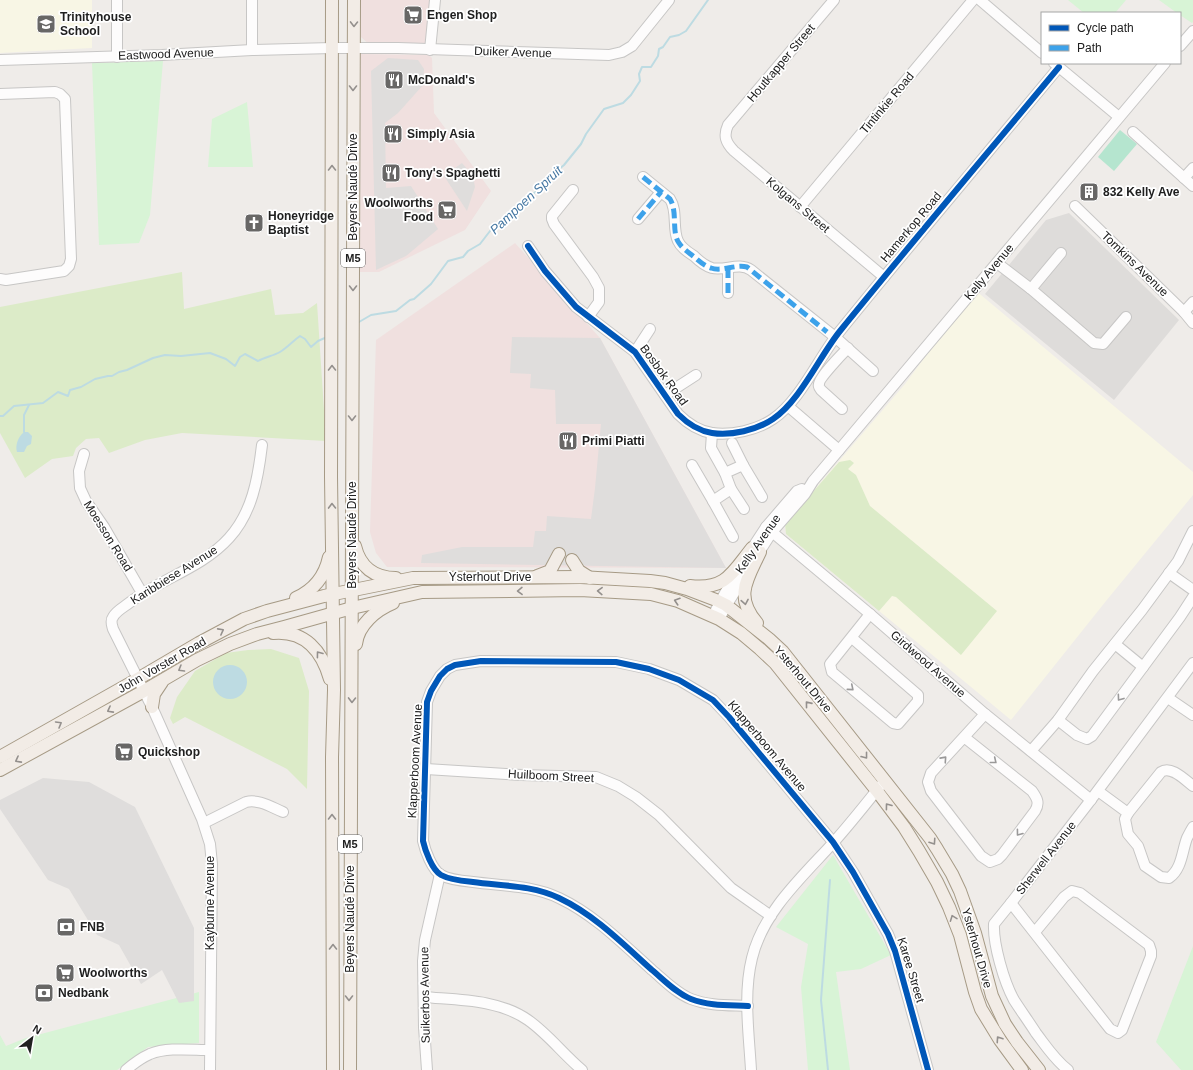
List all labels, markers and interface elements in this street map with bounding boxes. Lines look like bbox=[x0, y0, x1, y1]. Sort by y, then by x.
supermarket icon: Engen Shop bbox=[402, 4, 424, 26]
place label: Engen Shop bbox=[427, 8, 497, 22]
place label: Trinityhouse School bbox=[60, 10, 132, 38]
legend bbox=[1041, 12, 1181, 64]
school or university icon: Trinityhouse School bbox=[35, 13, 57, 35]
one-way arrow bbox=[350, 21, 358, 27]
street label: Houtkapper Street bbox=[744, 21, 818, 105]
text: Cycle path bbox=[1077, 21, 1134, 35]
text: Path bbox=[1077, 41, 1102, 55]
street label: Duiker Avenue bbox=[474, 44, 552, 60]
street label: Eastwood Avenue bbox=[118, 45, 214, 63]
restaurant icon: McDonald's bbox=[383, 69, 405, 91]
street label: Tintinkie Road bbox=[857, 69, 917, 137]
place label: McDonald's bbox=[408, 73, 475, 87]
one-way arrow bbox=[349, 85, 357, 91]
restaurant icon: Simply Asia bbox=[382, 123, 404, 145]
place label: Simply Asia bbox=[407, 127, 475, 141]
street label: Beyers Naudé Drive bbox=[346, 133, 360, 241]
restaurant icon: Tony's Spaghetti bbox=[380, 162, 402, 184]
water label: Pampoen Spruit bbox=[487, 162, 566, 237]
one-way arrow bbox=[328, 165, 336, 171]
place label: Tony's Spaghetti bbox=[405, 166, 500, 180]
street label: Kolgans Street bbox=[763, 174, 833, 236]
building icon: 832 Kelly Ave bbox=[1078, 181, 1100, 203]
place label: 832 Kelly Ave bbox=[1103, 185, 1180, 199]
street label: Hamerkop Road bbox=[878, 189, 944, 265]
place label: Woolworths Food bbox=[365, 196, 433, 224]
supermarket icon: Woolworths Food bbox=[436, 199, 458, 221]
place label: Honeyridge Baptist bbox=[268, 209, 334, 237]
church icon: Honeyridge Baptist bbox=[243, 212, 265, 234]
street label: Tomkins Avenue bbox=[1099, 229, 1171, 300]
street label: Kelly Avenue bbox=[961, 241, 1017, 303]
road number: M5 bbox=[341, 249, 365, 267]
one-way arrow bbox=[349, 285, 357, 291]
street label: Bosbok Road bbox=[637, 342, 691, 408]
one-way arrow bbox=[328, 365, 336, 371]
one-way arrow bbox=[348, 415, 356, 421]
restaurant icon: Primi Piatti bbox=[557, 430, 579, 452]
place label: Primi Piatti bbox=[582, 434, 645, 448]
street label: Beyers Naudé Drive bbox=[345, 481, 359, 589]
street label: Moesson Road bbox=[81, 498, 135, 574]
one-way arrow bbox=[328, 503, 336, 509]
street label: Kelly Avenue bbox=[732, 511, 784, 576]
street label: Karibbiese Avenue bbox=[128, 542, 220, 607]
street label: Ysterhout Drive bbox=[449, 570, 532, 584]
one-way arrow bbox=[517, 587, 523, 595]
one-way arrow bbox=[597, 587, 603, 595]
one-way arrow bbox=[674, 597, 681, 606]
one-way arrow bbox=[740, 599, 749, 605]
street label: Girdwood Avenue bbox=[888, 628, 969, 700]
one-way arrow bbox=[216, 629, 224, 636]
street label: John Vorster Road bbox=[115, 634, 209, 696]
street label: Ysterhout Drive bbox=[771, 643, 835, 715]
one-way arrow bbox=[317, 652, 324, 659]
one-way arrow bbox=[178, 664, 185, 671]
one-way arrow bbox=[847, 683, 854, 690]
one-way arrow bbox=[1117, 694, 1125, 701]
one-way arrow bbox=[348, 697, 356, 703]
street label: Klapperboom Avenue bbox=[725, 698, 809, 795]
one-way arrow bbox=[805, 701, 812, 708]
street label: Klapperboom Avenue bbox=[405, 703, 425, 819]
one-way arrow bbox=[107, 705, 114, 712]
one-way arrow bbox=[55, 722, 62, 729]
supermarket icon: Quickshop bbox=[113, 741, 135, 763]
place label: Quickshop bbox=[138, 745, 200, 759]
one-way arrow bbox=[861, 751, 868, 758]
one-way arrow bbox=[15, 755, 22, 763]
one-way arrow bbox=[940, 756, 947, 763]
one-way arrow bbox=[990, 757, 997, 764]
street label: Huilboom Street bbox=[508, 767, 595, 785]
one-way arrow bbox=[886, 803, 893, 810]
one-way arrow bbox=[328, 814, 336, 820]
street label: Sherwell Avenue bbox=[1013, 818, 1079, 897]
one-way arrow bbox=[1016, 829, 1023, 836]
road number: M5 bbox=[338, 835, 362, 853]
one-way arrow bbox=[928, 838, 936, 845]
street label: Kayburne Avenue bbox=[203, 855, 217, 950]
street label: Beyers Naudé Drive bbox=[343, 865, 357, 973]
street label: Ysterhout Drive bbox=[959, 906, 995, 990]
one-way arrow bbox=[950, 914, 958, 921]
bank icon: FNB bbox=[55, 916, 77, 938]
place label: FNB bbox=[80, 920, 105, 934]
street label: Karee Street bbox=[894, 936, 928, 1005]
one-way arrow bbox=[329, 944, 337, 950]
street label: Suikerbos Avenue bbox=[417, 946, 433, 1043]
supermarket icon: Woolworths bbox=[54, 962, 76, 984]
place label: Woolworths bbox=[79, 966, 148, 980]
bank icon: Nedbank bbox=[33, 982, 55, 1004]
place label: Nedbank bbox=[58, 986, 109, 1000]
one-way arrow bbox=[345, 995, 353, 1001]
north arrow bbox=[12, 1018, 52, 1058]
text: N bbox=[31, 1022, 44, 1037]
one-way arrow bbox=[997, 1036, 1004, 1043]

